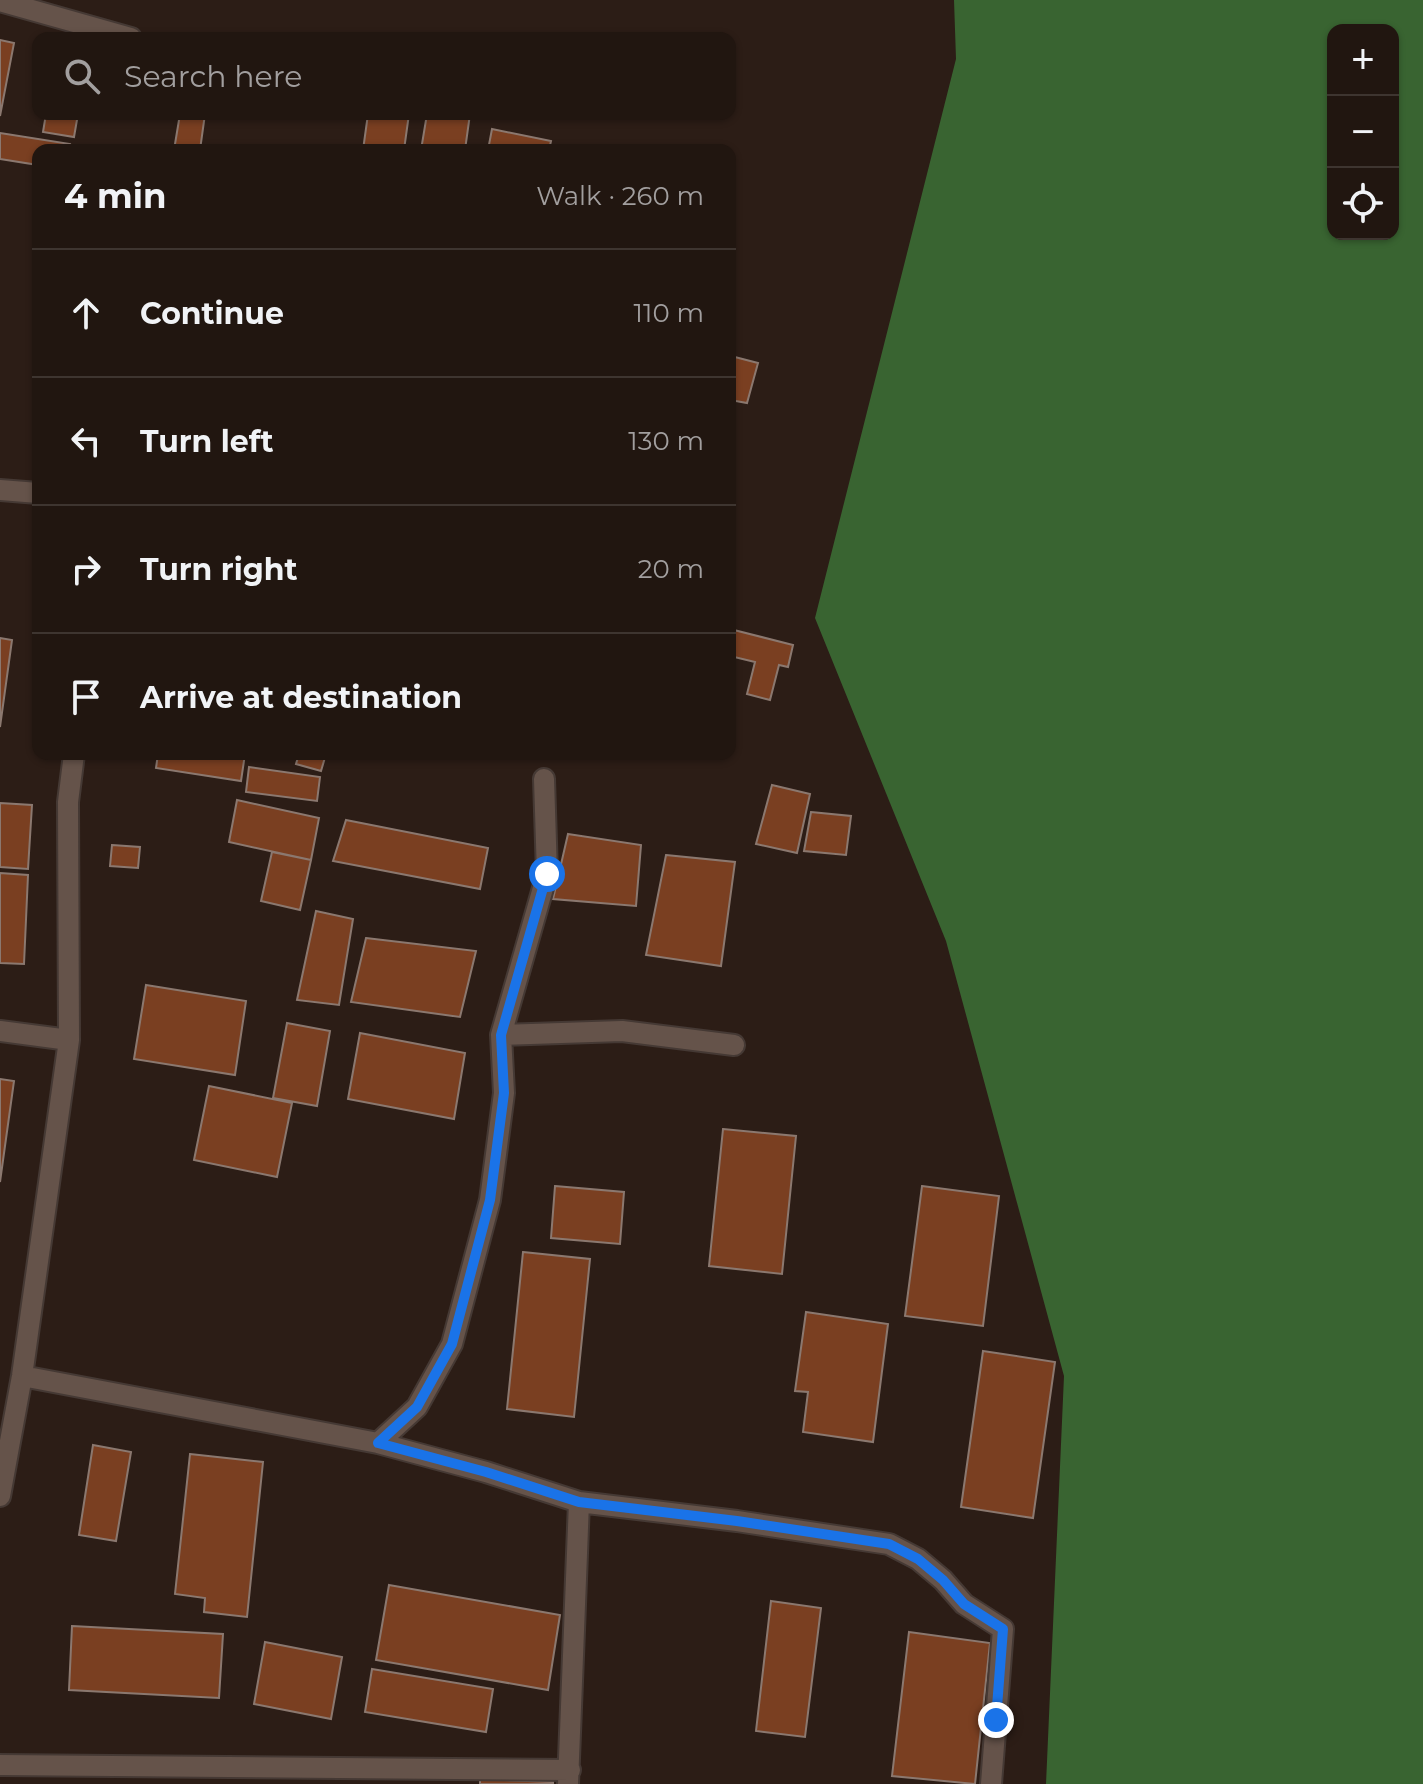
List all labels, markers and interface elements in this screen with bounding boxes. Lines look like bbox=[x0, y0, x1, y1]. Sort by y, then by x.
map controls bbox=[1327, 24, 1399, 240]
button: + bbox=[1327, 24, 1399, 96]
search box bbox=[32, 32, 736, 120]
icon: search bbox=[60, 54, 104, 98]
text: Search here bbox=[124, 58, 302, 95]
button: − bbox=[1327, 96, 1399, 168]
button: locate bbox=[1327, 168, 1399, 240]
text: 4 min bbox=[64, 175, 166, 217]
text: Walk · 260 m bbox=[536, 180, 704, 212]
icon: ahead bbox=[64, 291, 108, 335]
text: Continue bbox=[140, 295, 284, 332]
text: 110 m bbox=[634, 297, 704, 329]
icon: left bbox=[64, 419, 108, 463]
text: Turn left bbox=[140, 423, 273, 460]
text: 130 m bbox=[628, 425, 704, 457]
icon: right bbox=[64, 547, 108, 591]
text: Turn right bbox=[140, 551, 297, 588]
text: 20 m bbox=[638, 553, 704, 585]
icon: arrive bbox=[64, 675, 108, 719]
text: Arrive at destination bbox=[140, 679, 462, 716]
route start bbox=[529, 856, 565, 892]
route end bbox=[978, 1702, 1014, 1738]

